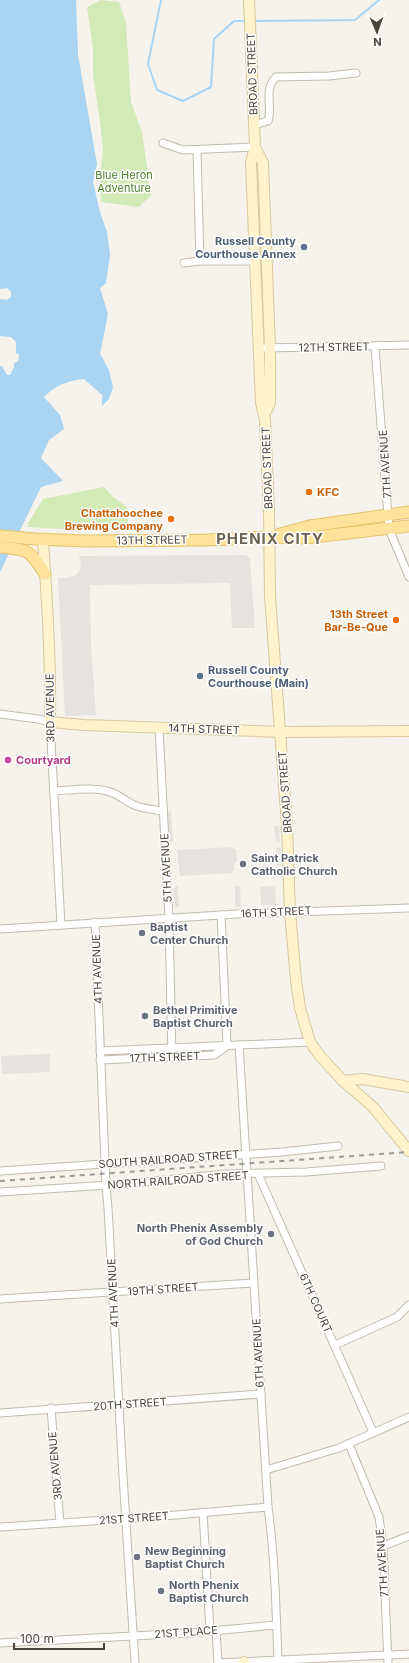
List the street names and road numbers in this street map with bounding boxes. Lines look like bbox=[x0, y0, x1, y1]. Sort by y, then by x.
street label: BROAD STREET bbox=[244, 33, 260, 115]
street label: 12TH STREET bbox=[298, 339, 370, 355]
street label: BROAD STREET bbox=[259, 427, 275, 509]
street label: 7TH AVENUE bbox=[376, 429, 394, 499]
street label: 13TH STREET bbox=[116, 532, 188, 548]
street label: 3RD AVENUE bbox=[42, 673, 58, 743]
street label: 14TH STREET bbox=[168, 721, 240, 737]
street label: BROAD STREET bbox=[275, 750, 295, 834]
street label: 5TH AVENUE bbox=[157, 833, 175, 903]
street label: 16TH STREET bbox=[240, 903, 312, 921]
street label: 4TH AVENUE bbox=[89, 934, 105, 1004]
street label: 17TH STREET bbox=[129, 1049, 201, 1065]
street label: SOUTH RAILROAD STREET bbox=[98, 1147, 240, 1171]
street label: NORTH RAILROAD STREET bbox=[107, 1168, 249, 1192]
street label: 4TH AVENUE bbox=[104, 1258, 122, 1328]
street label: 6TH COURT bbox=[297, 1271, 335, 1335]
street label: 19TH STREET bbox=[127, 1280, 199, 1298]
street label: 6TH AVENUE bbox=[249, 1318, 267, 1388]
street label: 20TH STREET bbox=[93, 1394, 167, 1414]
street label: 3RD AVENUE bbox=[45, 1431, 65, 1501]
street label: 21ST STREET bbox=[99, 1509, 169, 1527]
street label: 7TH AVENUE bbox=[373, 1528, 391, 1598]
street label: 21ST PLACE bbox=[154, 1623, 218, 1641]

